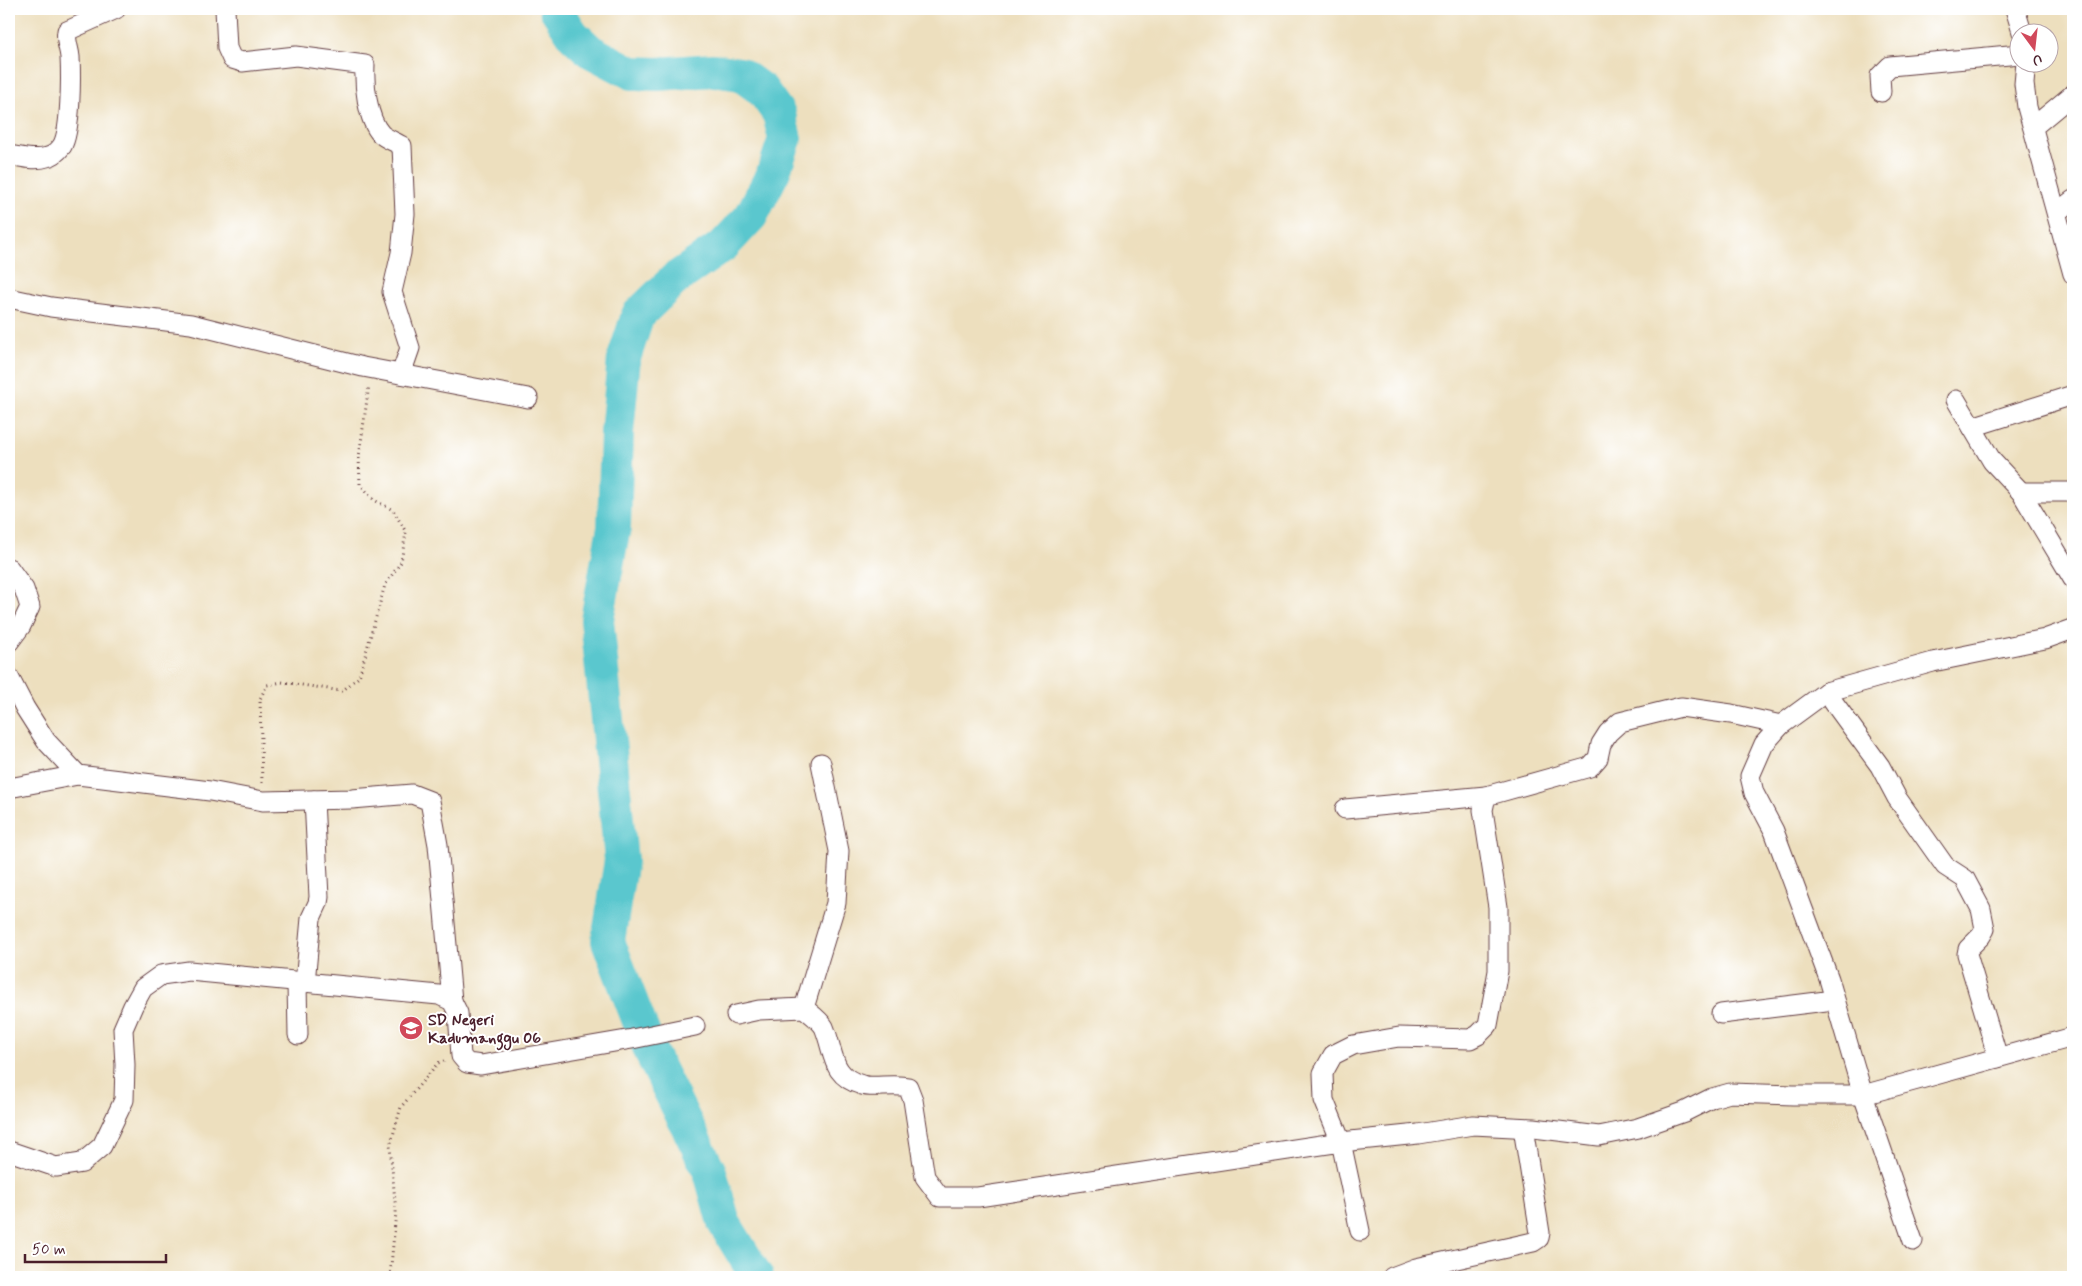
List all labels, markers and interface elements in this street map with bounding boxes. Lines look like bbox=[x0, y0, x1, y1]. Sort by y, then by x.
north arrow bbox=[2010, 22, 2060, 72]
text: U bbox=[2030, 50, 2044, 69]
place label: SD Negeri Kadumanggu 06 bbox=[428, 1010, 541, 1051]
school or university icon: SD Negeri Kadumanggu 06 bbox=[398, 1015, 424, 1041]
scale bar bbox=[25, 1231, 166, 1263]
text: 50 m bbox=[32, 1240, 66, 1260]

